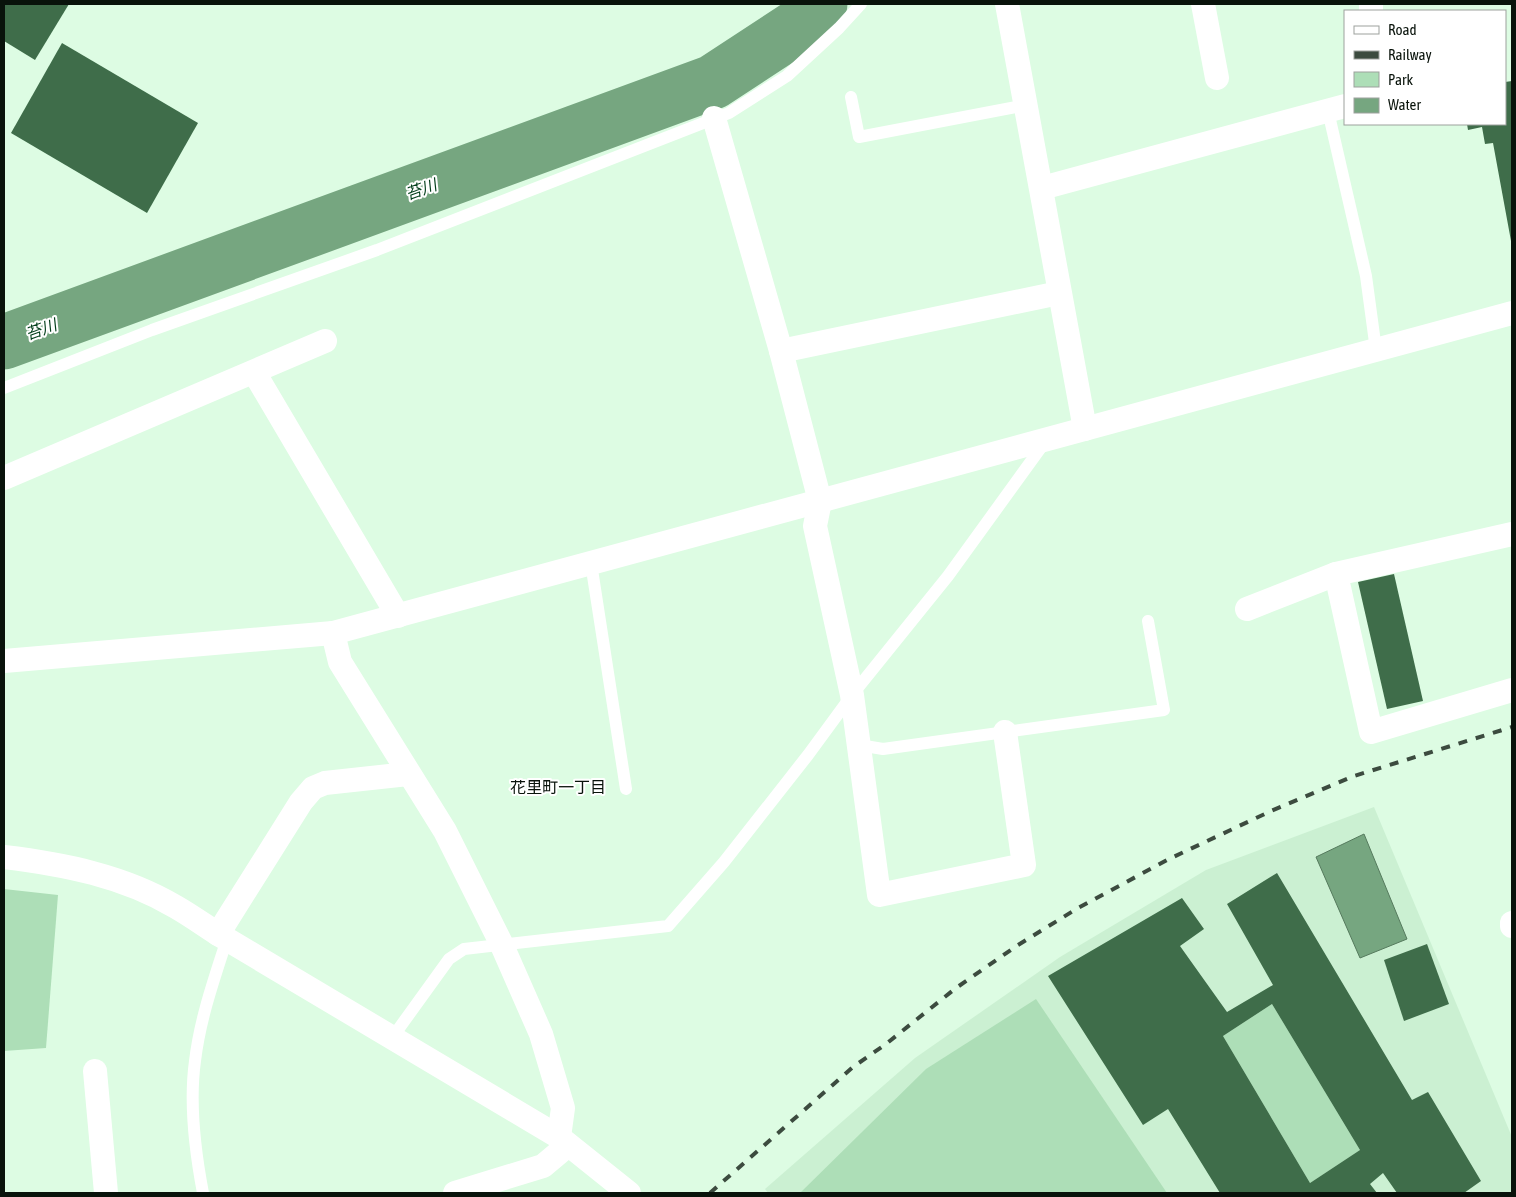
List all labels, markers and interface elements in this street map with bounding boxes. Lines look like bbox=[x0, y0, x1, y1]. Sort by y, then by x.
legend bbox=[1344, 10, 1506, 125]
text: Road bbox=[1388, 21, 1417, 38]
text: Railway bbox=[1388, 46, 1432, 63]
text: Park bbox=[1388, 71, 1413, 88]
text: Water bbox=[1388, 96, 1421, 113]
water label: 苔川 bbox=[403, 174, 441, 203]
water label: 苔川 bbox=[23, 314, 61, 343]
district label: 花里町一丁目 bbox=[510, 778, 606, 796]

